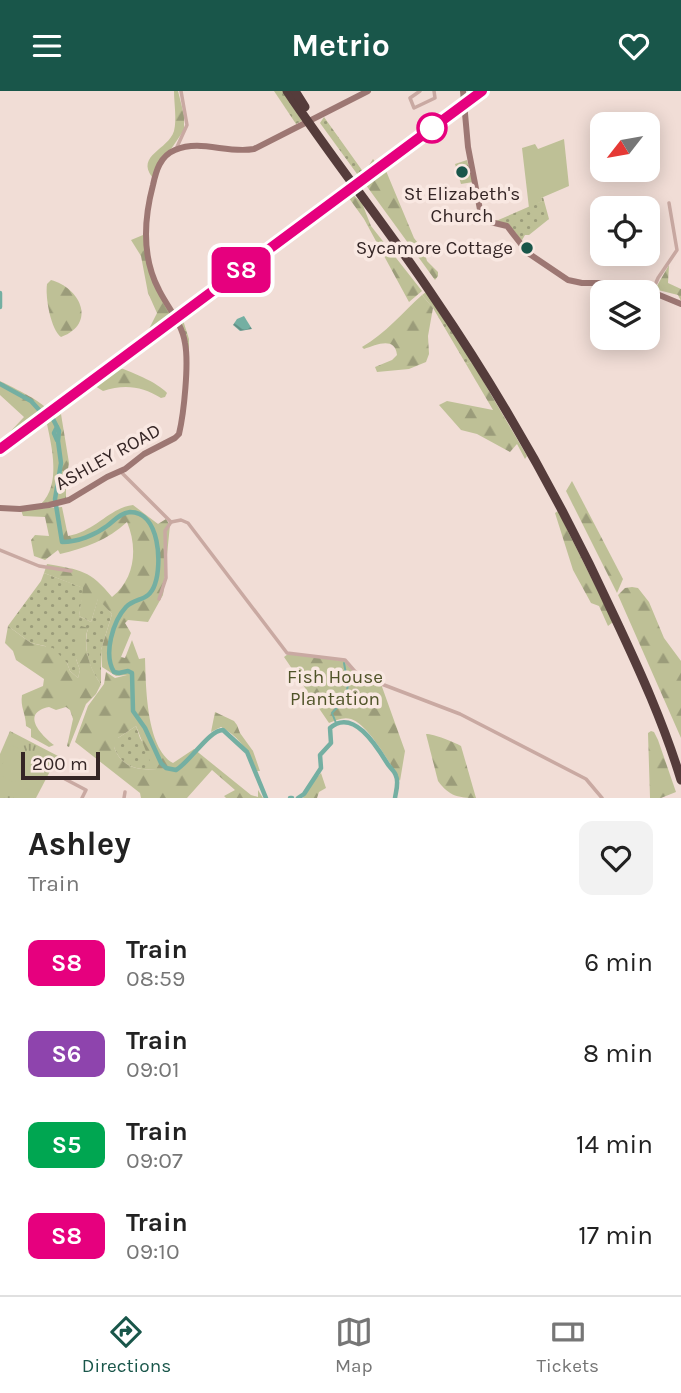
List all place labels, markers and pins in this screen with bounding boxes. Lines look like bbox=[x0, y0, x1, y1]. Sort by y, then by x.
unlabelled marker bbox=[417, 113, 447, 143]
marker: St Elizabeth's Church bbox=[454, 164, 470, 180]
place label: St Elizabeth's Church bbox=[404, 183, 520, 227]
place label: Sycamore Cottage bbox=[356, 237, 513, 259]
marker: Sycamore Cottage bbox=[519, 240, 535, 256]

